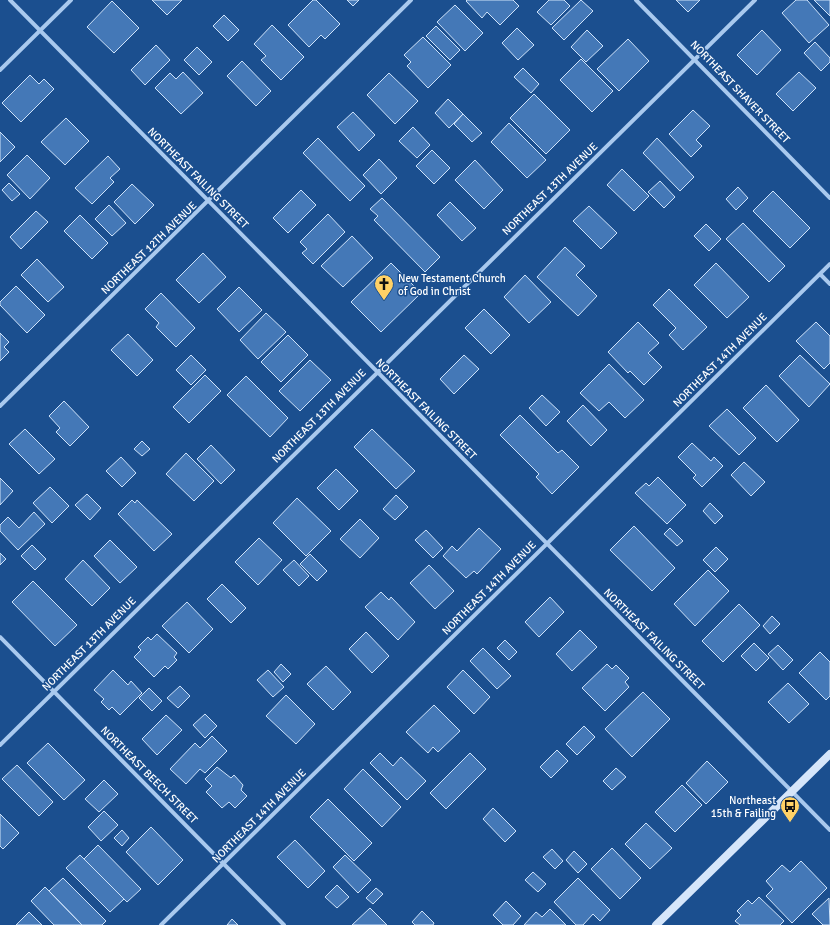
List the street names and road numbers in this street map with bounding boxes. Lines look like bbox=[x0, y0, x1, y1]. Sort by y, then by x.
street label: NORTHEAST SHAVER STREET bbox=[688, 38, 793, 146]
street label: NORTHEAST FAILING STREET bbox=[145, 125, 252, 232]
street label: NORTHEAST 13TH AVENUE bbox=[500, 140, 600, 238]
street label: NORTHEAST 12TH AVENUE bbox=[99, 199, 199, 297]
street label: NORTHEAST 14TH AVENUE bbox=[670, 310, 770, 410]
street label: NORTHEAST FAILING STREET bbox=[373, 356, 480, 463]
street label: NORTHEAST 13TH AVENUE bbox=[269, 366, 369, 466]
street label: NORTHEAST 14TH AVENUE bbox=[439, 538, 539, 638]
street label: NORTHEAST FAILING STREET bbox=[601, 586, 708, 693]
street label: NORTHEAST 13TH AVENUE bbox=[39, 594, 139, 694]
street label: NORTHEAST BEECH STREET bbox=[98, 724, 201, 827]
street label: NORTHEAST 14TH AVENUE bbox=[209, 766, 309, 866]

